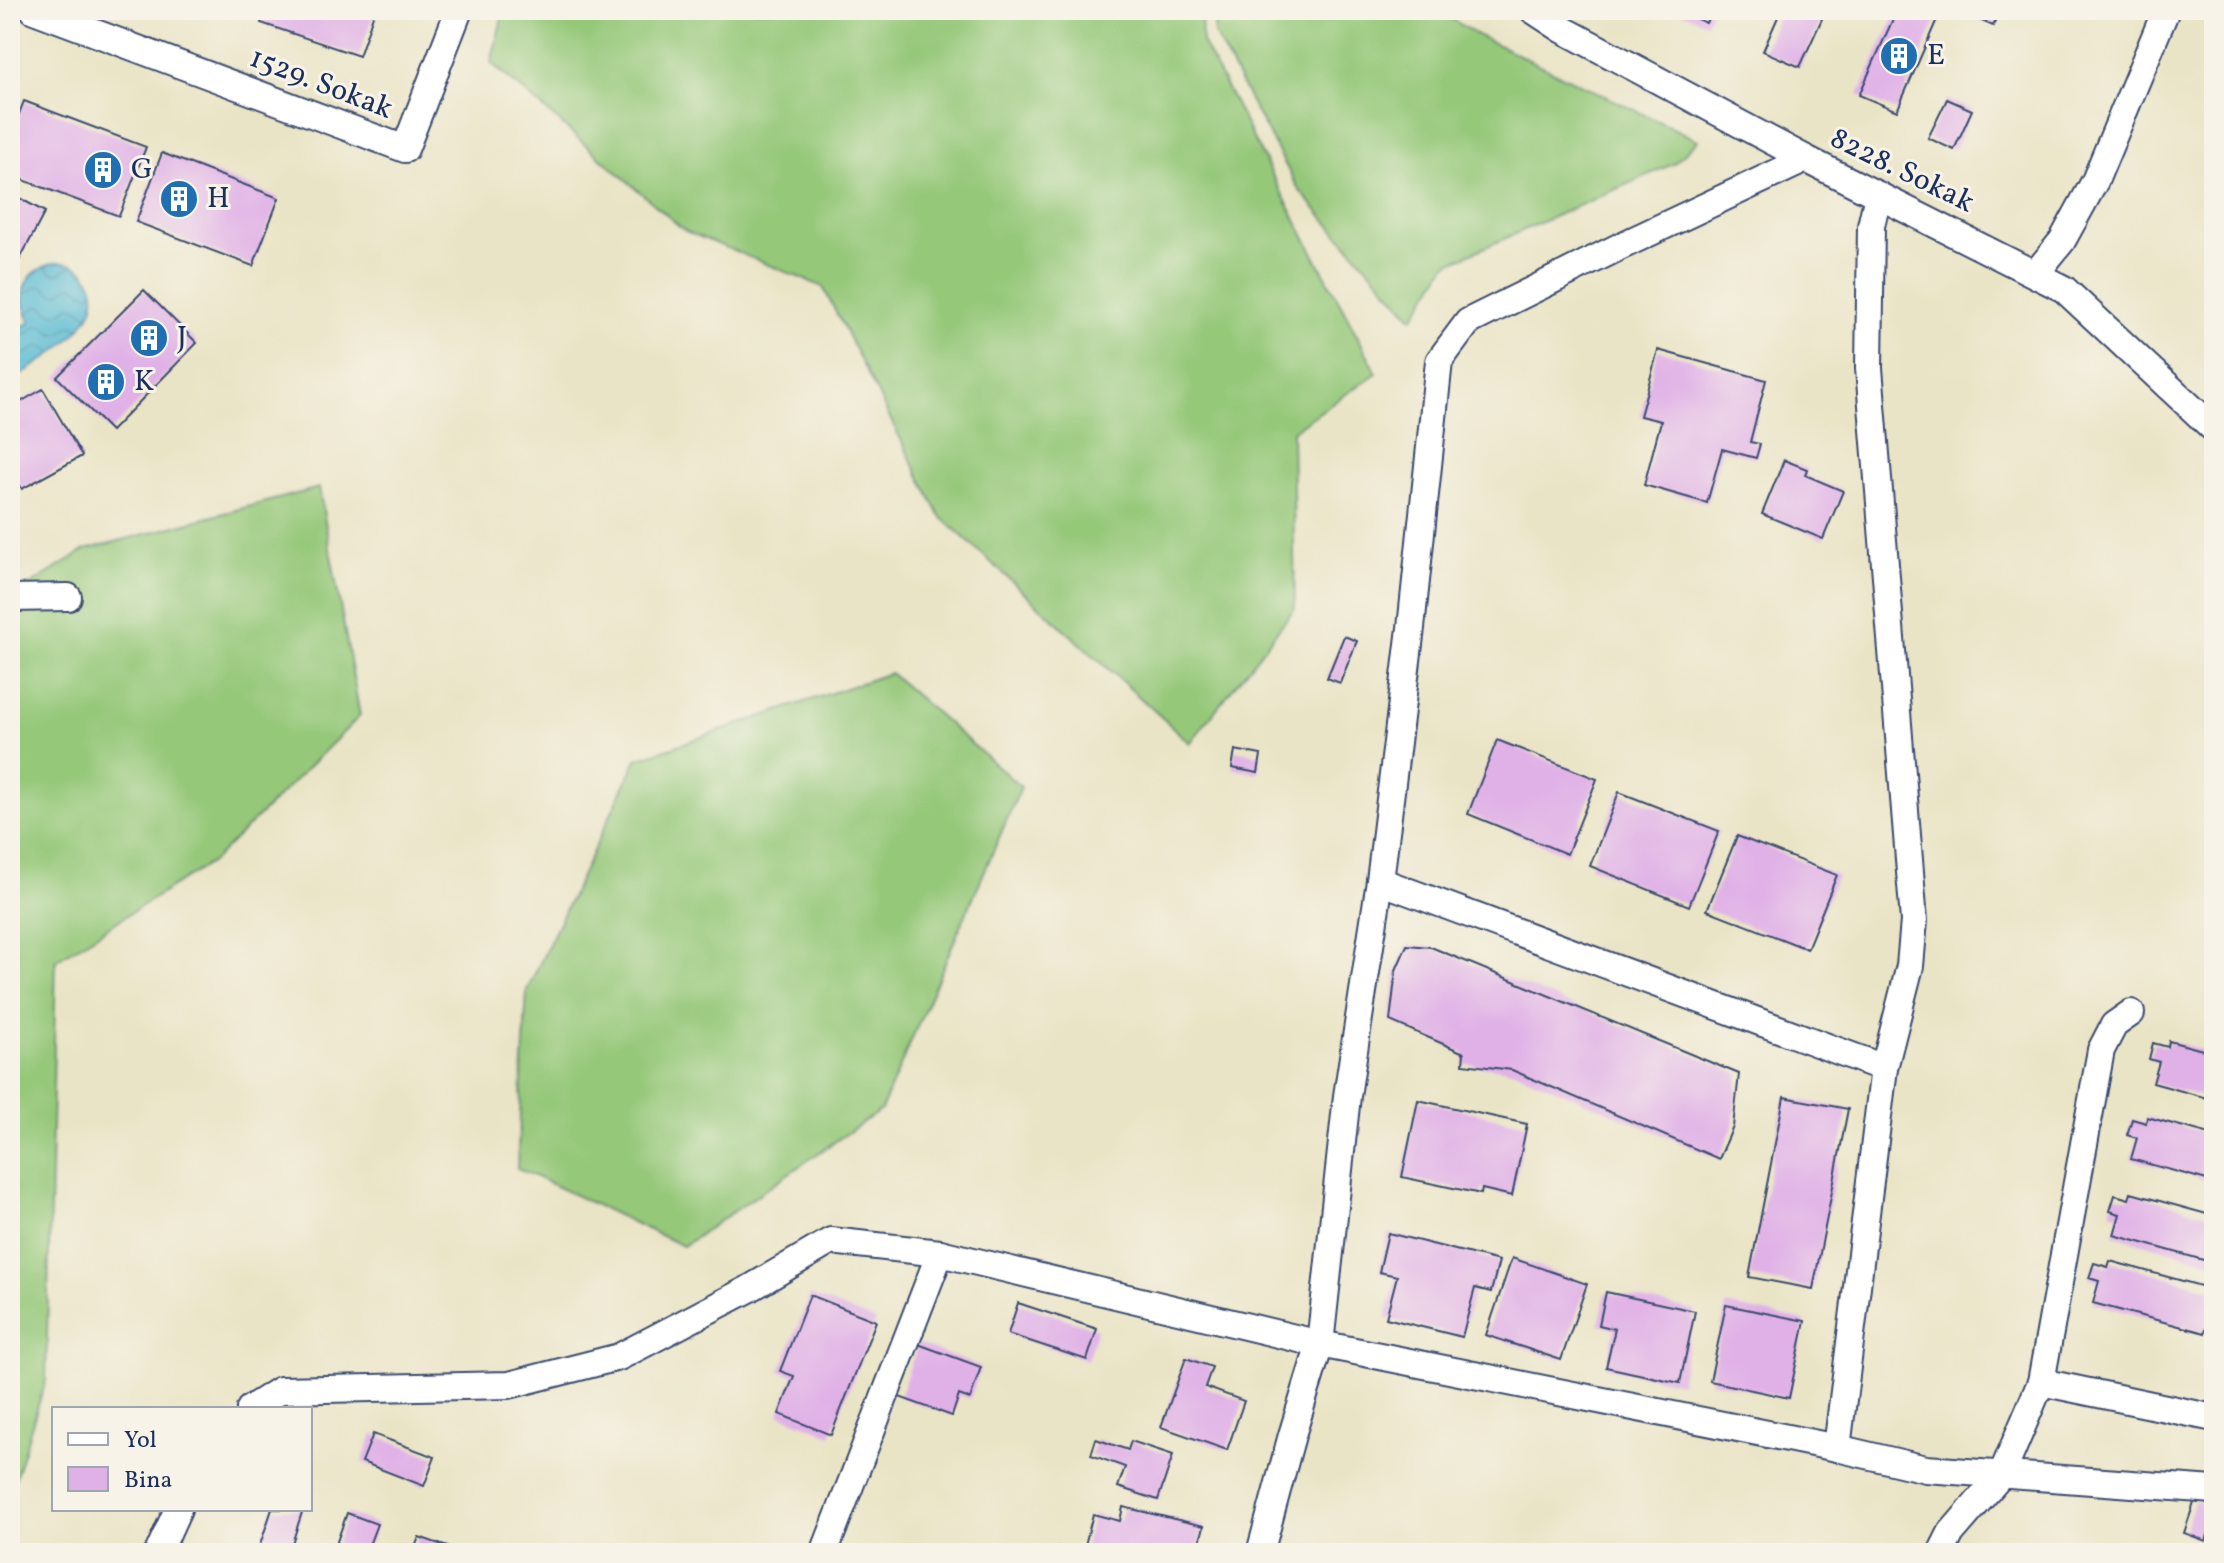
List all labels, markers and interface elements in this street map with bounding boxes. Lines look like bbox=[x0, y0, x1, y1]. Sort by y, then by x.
building icon: E bbox=[1878, 35, 1920, 77]
place label: E bbox=[1927, 35, 1945, 77]
street label: 1529. Sokak bbox=[243, 37, 399, 131]
street label: 8228. Sokak bbox=[1823, 118, 1981, 224]
building icon: G bbox=[82, 149, 124, 191]
place label: G bbox=[131, 149, 153, 191]
building icon: H bbox=[158, 178, 200, 220]
place label: H bbox=[207, 178, 230, 220]
building icon: J bbox=[128, 317, 170, 359]
place label: J bbox=[177, 317, 187, 359]
building icon: K bbox=[85, 361, 127, 403]
place label: K bbox=[134, 361, 154, 403]
legend bbox=[52, 1407, 312, 1511]
text: Yol bbox=[124, 1424, 157, 1458]
text: Bina bbox=[124, 1464, 172, 1498]

